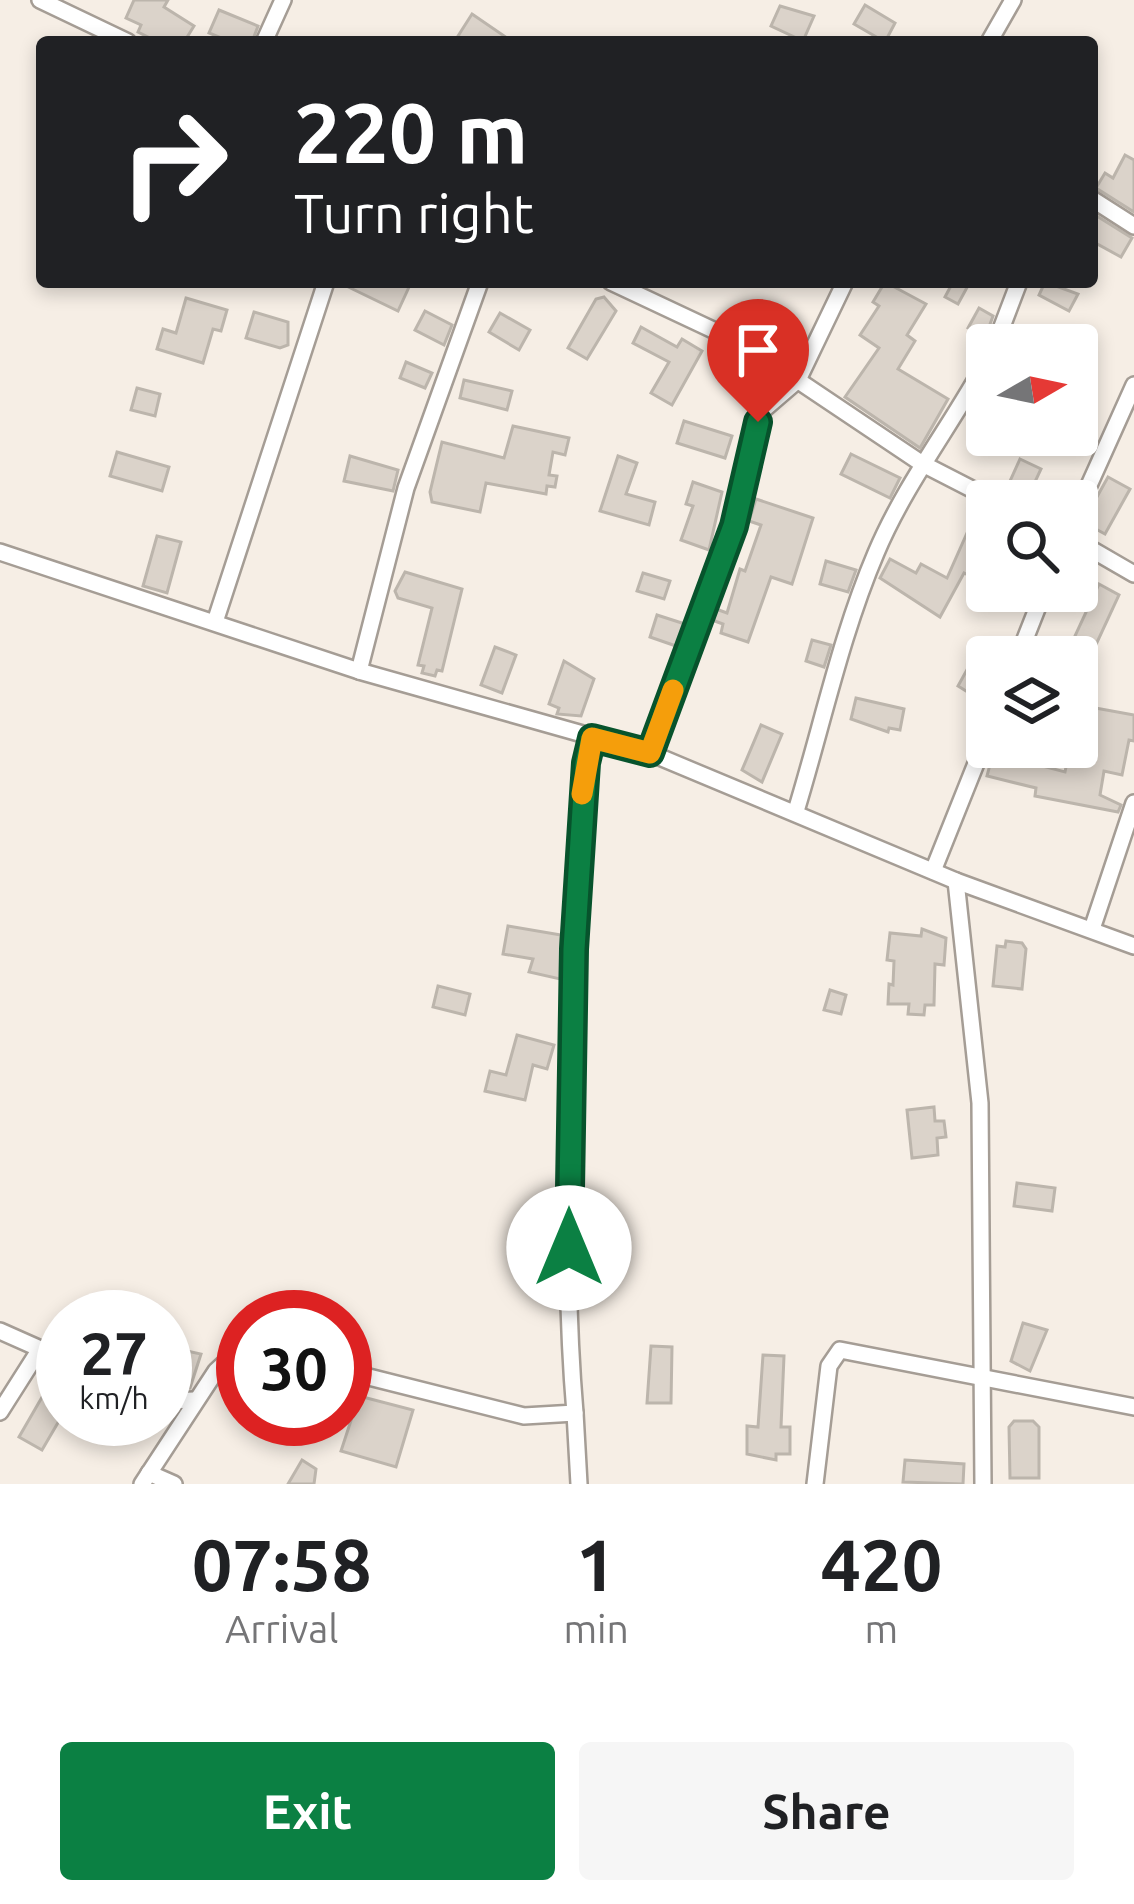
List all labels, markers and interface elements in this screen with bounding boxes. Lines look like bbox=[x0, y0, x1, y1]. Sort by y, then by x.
icon: right bbox=[96, 84, 252, 240]
text: 220 m bbox=[294, 85, 528, 179]
text: Turn right bbox=[294, 183, 534, 243]
pin bbox=[707, 299, 809, 422]
icon: arrive bbox=[725, 317, 791, 383]
north arrow bbox=[966, 324, 1098, 456]
map controls bbox=[966, 324, 1098, 768]
button: search bbox=[966, 480, 1098, 612]
button: layers bbox=[966, 636, 1098, 768]
position arrow bbox=[506, 1185, 632, 1311]
speed limit sign: 30 bbox=[216, 1290, 372, 1446]
text: 27 bbox=[80, 1319, 148, 1386]
text: km/h bbox=[79, 1381, 149, 1415]
text: 07:58 bbox=[192, 1524, 372, 1605]
text: 1 bbox=[576, 1524, 616, 1605]
text: 420 bbox=[820, 1524, 942, 1605]
text: Arrival bbox=[225, 1607, 339, 1650]
text: min bbox=[563, 1607, 629, 1650]
text: m bbox=[865, 1607, 898, 1650]
button: Exit bbox=[60, 1742, 555, 1880]
button: Share bbox=[579, 1742, 1074, 1880]

